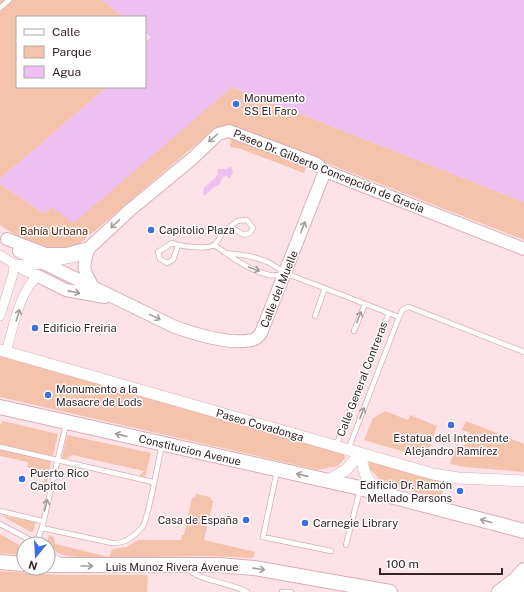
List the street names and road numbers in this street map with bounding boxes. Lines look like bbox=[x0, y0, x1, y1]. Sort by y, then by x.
street label: Paseo Dr. Gilberto Concepción de Gracia bbox=[232, 127, 426, 215]
street label: Calle del Muelle bbox=[258, 249, 300, 329]
street label: Calle General Contreras bbox=[335, 319, 390, 438]
street label: Paseo Covadonga bbox=[215, 407, 305, 443]
street label: Constitucion Avenue bbox=[138, 432, 242, 468]
street label: Luis Munoz Rivera Avenue bbox=[106, 561, 238, 573]

